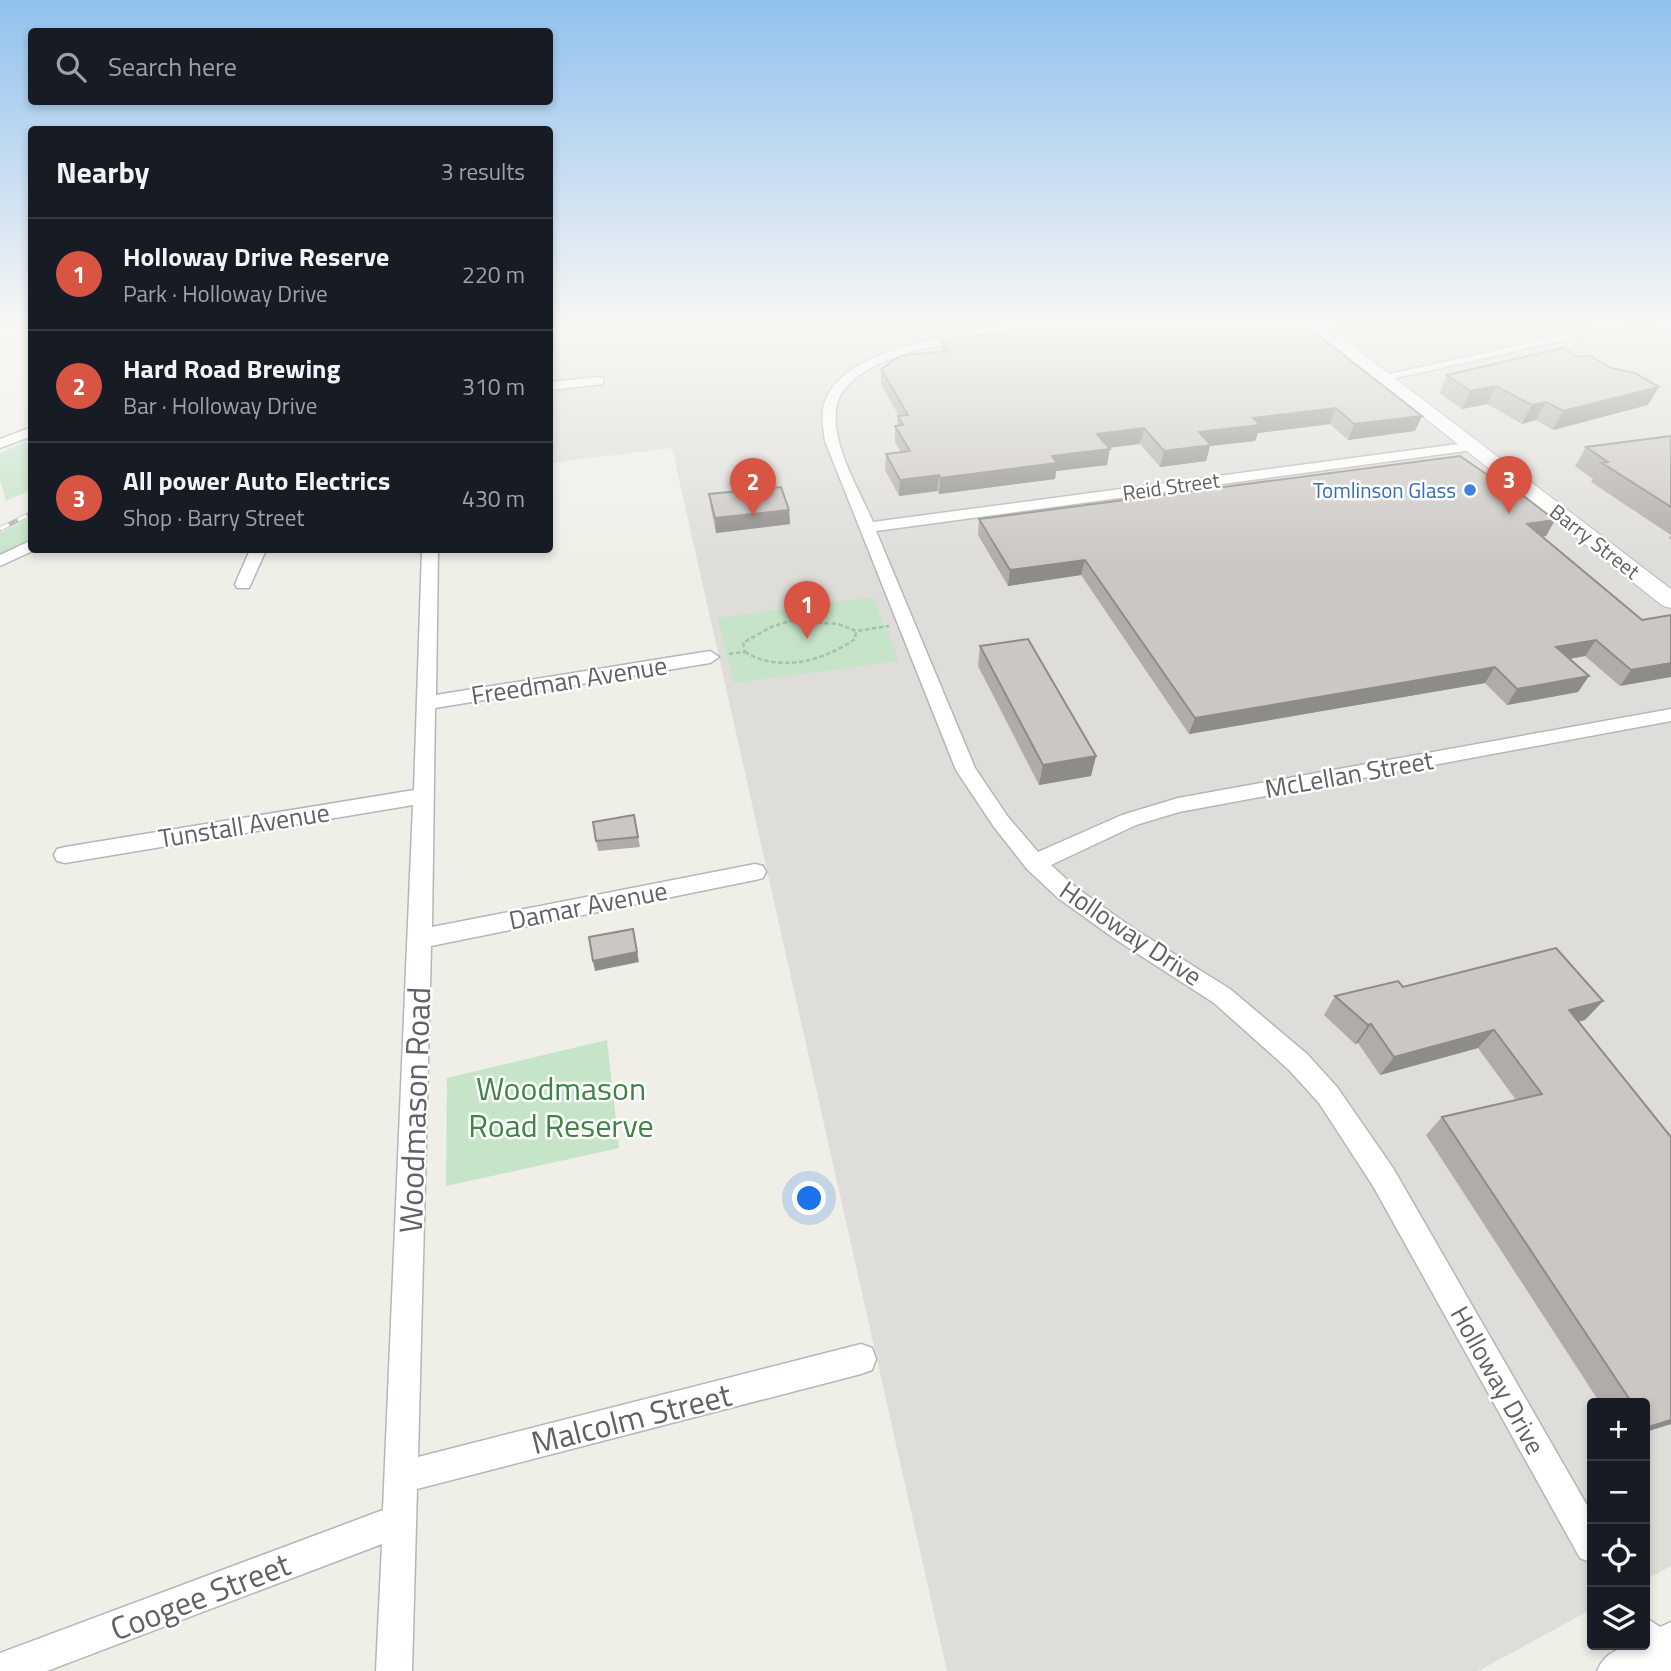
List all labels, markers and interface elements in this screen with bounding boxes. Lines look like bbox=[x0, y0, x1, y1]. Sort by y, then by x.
search box bbox=[28, 28, 553, 105]
text: Search here bbox=[108, 47, 237, 86]
icon: search bbox=[52, 48, 90, 86]
text: Nearby bbox=[56, 149, 149, 195]
text: 3 results bbox=[441, 154, 525, 189]
text: Holloway Drive Reserve bbox=[123, 237, 389, 276]
text: 1 bbox=[73, 257, 85, 292]
text: 220 m bbox=[462, 257, 525, 292]
text: Park · Holloway Drive bbox=[123, 276, 328, 311]
text: Hard Road Brewing bbox=[123, 349, 340, 388]
text: 2 bbox=[73, 369, 85, 404]
text: 310 m bbox=[462, 369, 525, 404]
text: Bar · Holloway Drive bbox=[123, 388, 317, 423]
pin: 3 bbox=[1486, 456, 1532, 514]
pin: 2 bbox=[730, 458, 776, 516]
text: All power Auto Electrics bbox=[123, 461, 390, 500]
street label: Reid Street bbox=[1120, 463, 1222, 509]
place label: Tomlinson Glass bbox=[1313, 474, 1456, 506]
text: 3 bbox=[73, 481, 85, 516]
text: 430 m bbox=[462, 481, 525, 516]
marker: Tomlinson Glass bbox=[1462, 482, 1478, 498]
street label: Barry Street bbox=[1543, 495, 1647, 587]
text: Shop · Barry Street bbox=[123, 500, 304, 535]
pin: 1 bbox=[784, 581, 830, 639]
street label: Freedman Avenue bbox=[468, 645, 670, 715]
street label: McLellan Street bbox=[1262, 740, 1436, 808]
street label: Tunstall Avenue bbox=[156, 792, 332, 858]
street label: Damar Avenue bbox=[505, 871, 671, 939]
street label: Holloway Drive bbox=[1052, 871, 1210, 995]
street label: Woodmason Road bbox=[386, 986, 442, 1234]
park label: Woodmason Road Reserve bbox=[468, 1064, 654, 1149]
your location bbox=[792, 1181, 826, 1215]
street label: Holloway Drive bbox=[1441, 1299, 1555, 1461]
street label: Malcolm Street bbox=[526, 1370, 736, 1466]
map controls bbox=[1587, 1398, 1650, 1650]
button: + bbox=[1587, 1398, 1650, 1461]
button: − bbox=[1587, 1461, 1650, 1524]
button: locate bbox=[1587, 1524, 1650, 1587]
street label: Coogee Street bbox=[103, 1540, 297, 1652]
button: layers bbox=[1587, 1587, 1650, 1650]

